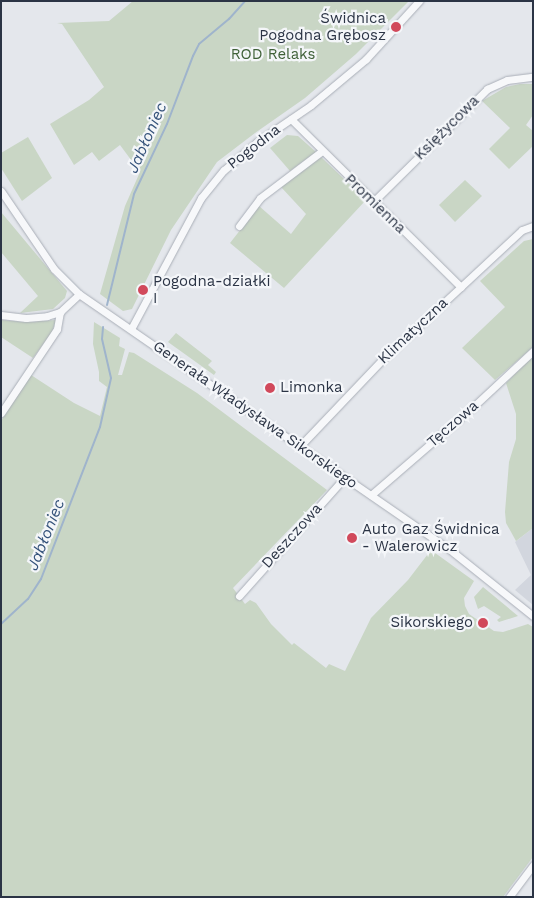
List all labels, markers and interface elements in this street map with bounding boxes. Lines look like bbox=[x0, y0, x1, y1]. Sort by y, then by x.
place label: Świdnica Pogodna Grębosz bbox=[259, 9, 386, 44]
marker: Świdnica Pogodna Grębosz bbox=[390, 21, 402, 33]
park label: ROD Relaks bbox=[231, 46, 315, 64]
street label: Księżycowa bbox=[411, 92, 483, 164]
water label: Jabłoniec bbox=[123, 100, 171, 176]
street label: Pogodna bbox=[224, 121, 284, 173]
street label: Promienna bbox=[341, 170, 409, 238]
place label: Pogodna-działki I bbox=[153, 272, 271, 307]
marker: Pogodna-działki I bbox=[137, 284, 149, 296]
street label: Klimatyczna bbox=[374, 294, 452, 368]
street label: Generała Władysława Sikorskiego bbox=[149, 337, 361, 493]
place label: Limonka bbox=[280, 379, 342, 397]
marker: Limonka bbox=[264, 382, 276, 394]
street label: Tęczowa bbox=[424, 397, 482, 451]
water label: Jabłoniec bbox=[23, 497, 69, 573]
street label: Deszczowa bbox=[258, 500, 326, 572]
place label: Auto Gaz Świdnica - Walerowicz bbox=[362, 520, 500, 555]
marker: Auto Gaz Świdnica - Walerowicz bbox=[346, 532, 358, 544]
place label: Sikorskiego bbox=[390, 614, 473, 632]
marker: Sikorskiego bbox=[477, 617, 489, 629]

